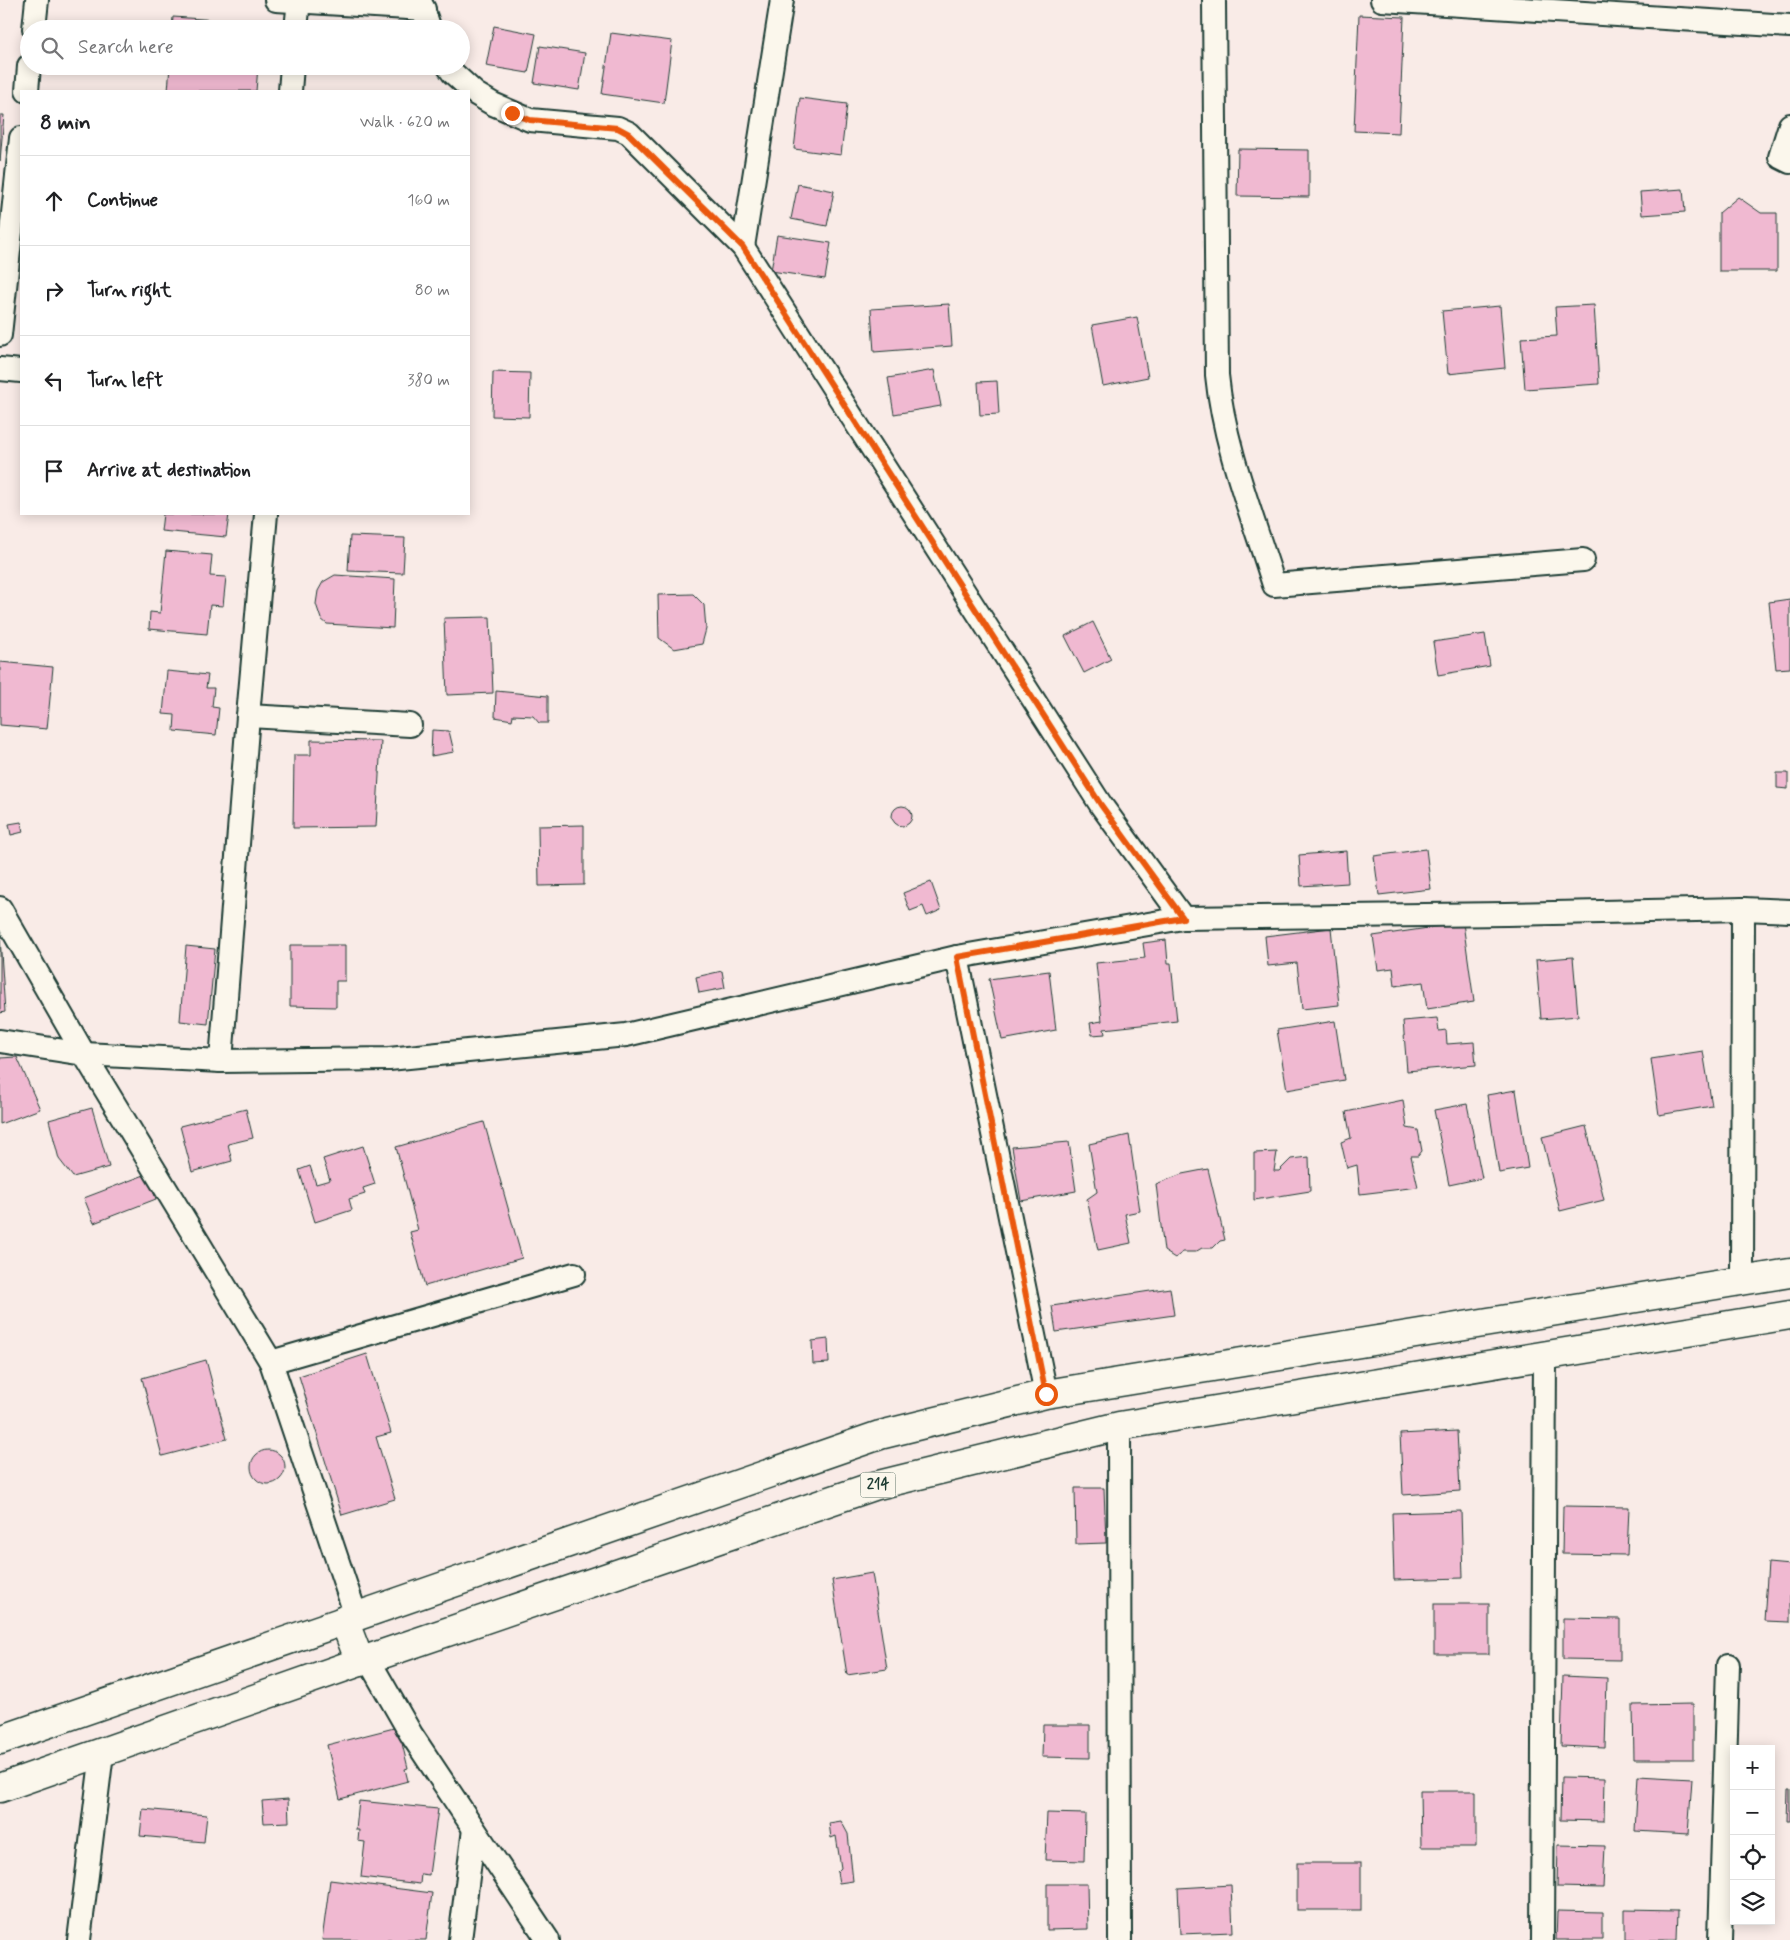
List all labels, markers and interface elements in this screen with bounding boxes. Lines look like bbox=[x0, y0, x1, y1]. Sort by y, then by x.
search box bbox=[20, 20, 470, 75]
icon: search bbox=[38, 34, 66, 62]
text: Search here bbox=[78, 35, 174, 60]
route end bbox=[501, 102, 524, 125]
text: 8 min bbox=[40, 109, 91, 137]
text: Walk · 620 m bbox=[360, 112, 450, 133]
icon: ahead bbox=[40, 187, 68, 215]
text: Continue bbox=[87, 188, 158, 213]
text: 160 m bbox=[407, 190, 450, 211]
icon: right bbox=[40, 277, 68, 305]
text: Turn right bbox=[87, 278, 171, 303]
text: 80 m bbox=[415, 280, 450, 301]
icon: left bbox=[40, 367, 68, 395]
text: Turn left bbox=[87, 368, 163, 393]
text: 380 m bbox=[407, 370, 450, 391]
icon: arrive bbox=[40, 457, 68, 485]
text: Arrive at destination bbox=[87, 458, 251, 483]
route start bbox=[1035, 1383, 1058, 1406]
road number: 214 bbox=[860, 1472, 896, 1498]
map controls bbox=[1730, 1745, 1775, 1925]
button: + bbox=[1730, 1745, 1775, 1790]
button: − bbox=[1730, 1790, 1775, 1835]
button: locate bbox=[1730, 1835, 1775, 1880]
button: layers bbox=[1730, 1880, 1775, 1925]

